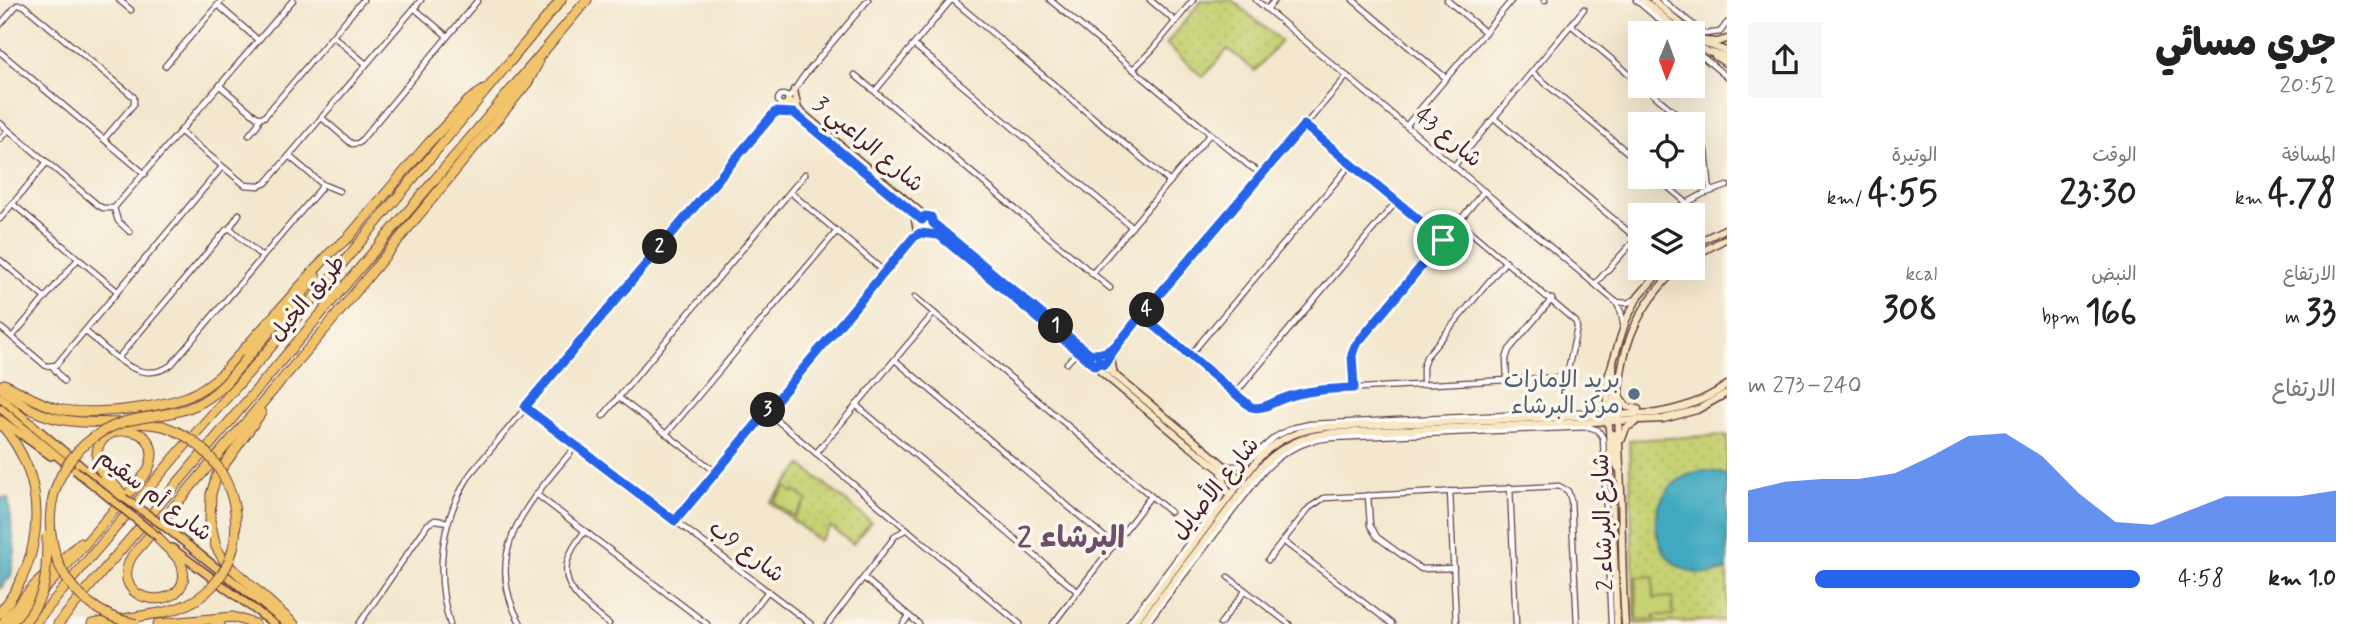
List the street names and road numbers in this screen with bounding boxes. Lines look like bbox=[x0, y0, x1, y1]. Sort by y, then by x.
street label: شارع الراعبي 3 bbox=[804, 90, 929, 203]
street label: شارع 43 bbox=[1408, 101, 1488, 175]
street label: طريق الخيل bbox=[263, 249, 353, 349]
street label: شارع الأصايل bbox=[1163, 429, 1267, 547]
street label: شارع أم سقيم bbox=[90, 442, 218, 550]
street label: شارع البرشاء 2 bbox=[1587, 453, 1621, 591]
street label: شارع 9ب bbox=[702, 514, 790, 590]

